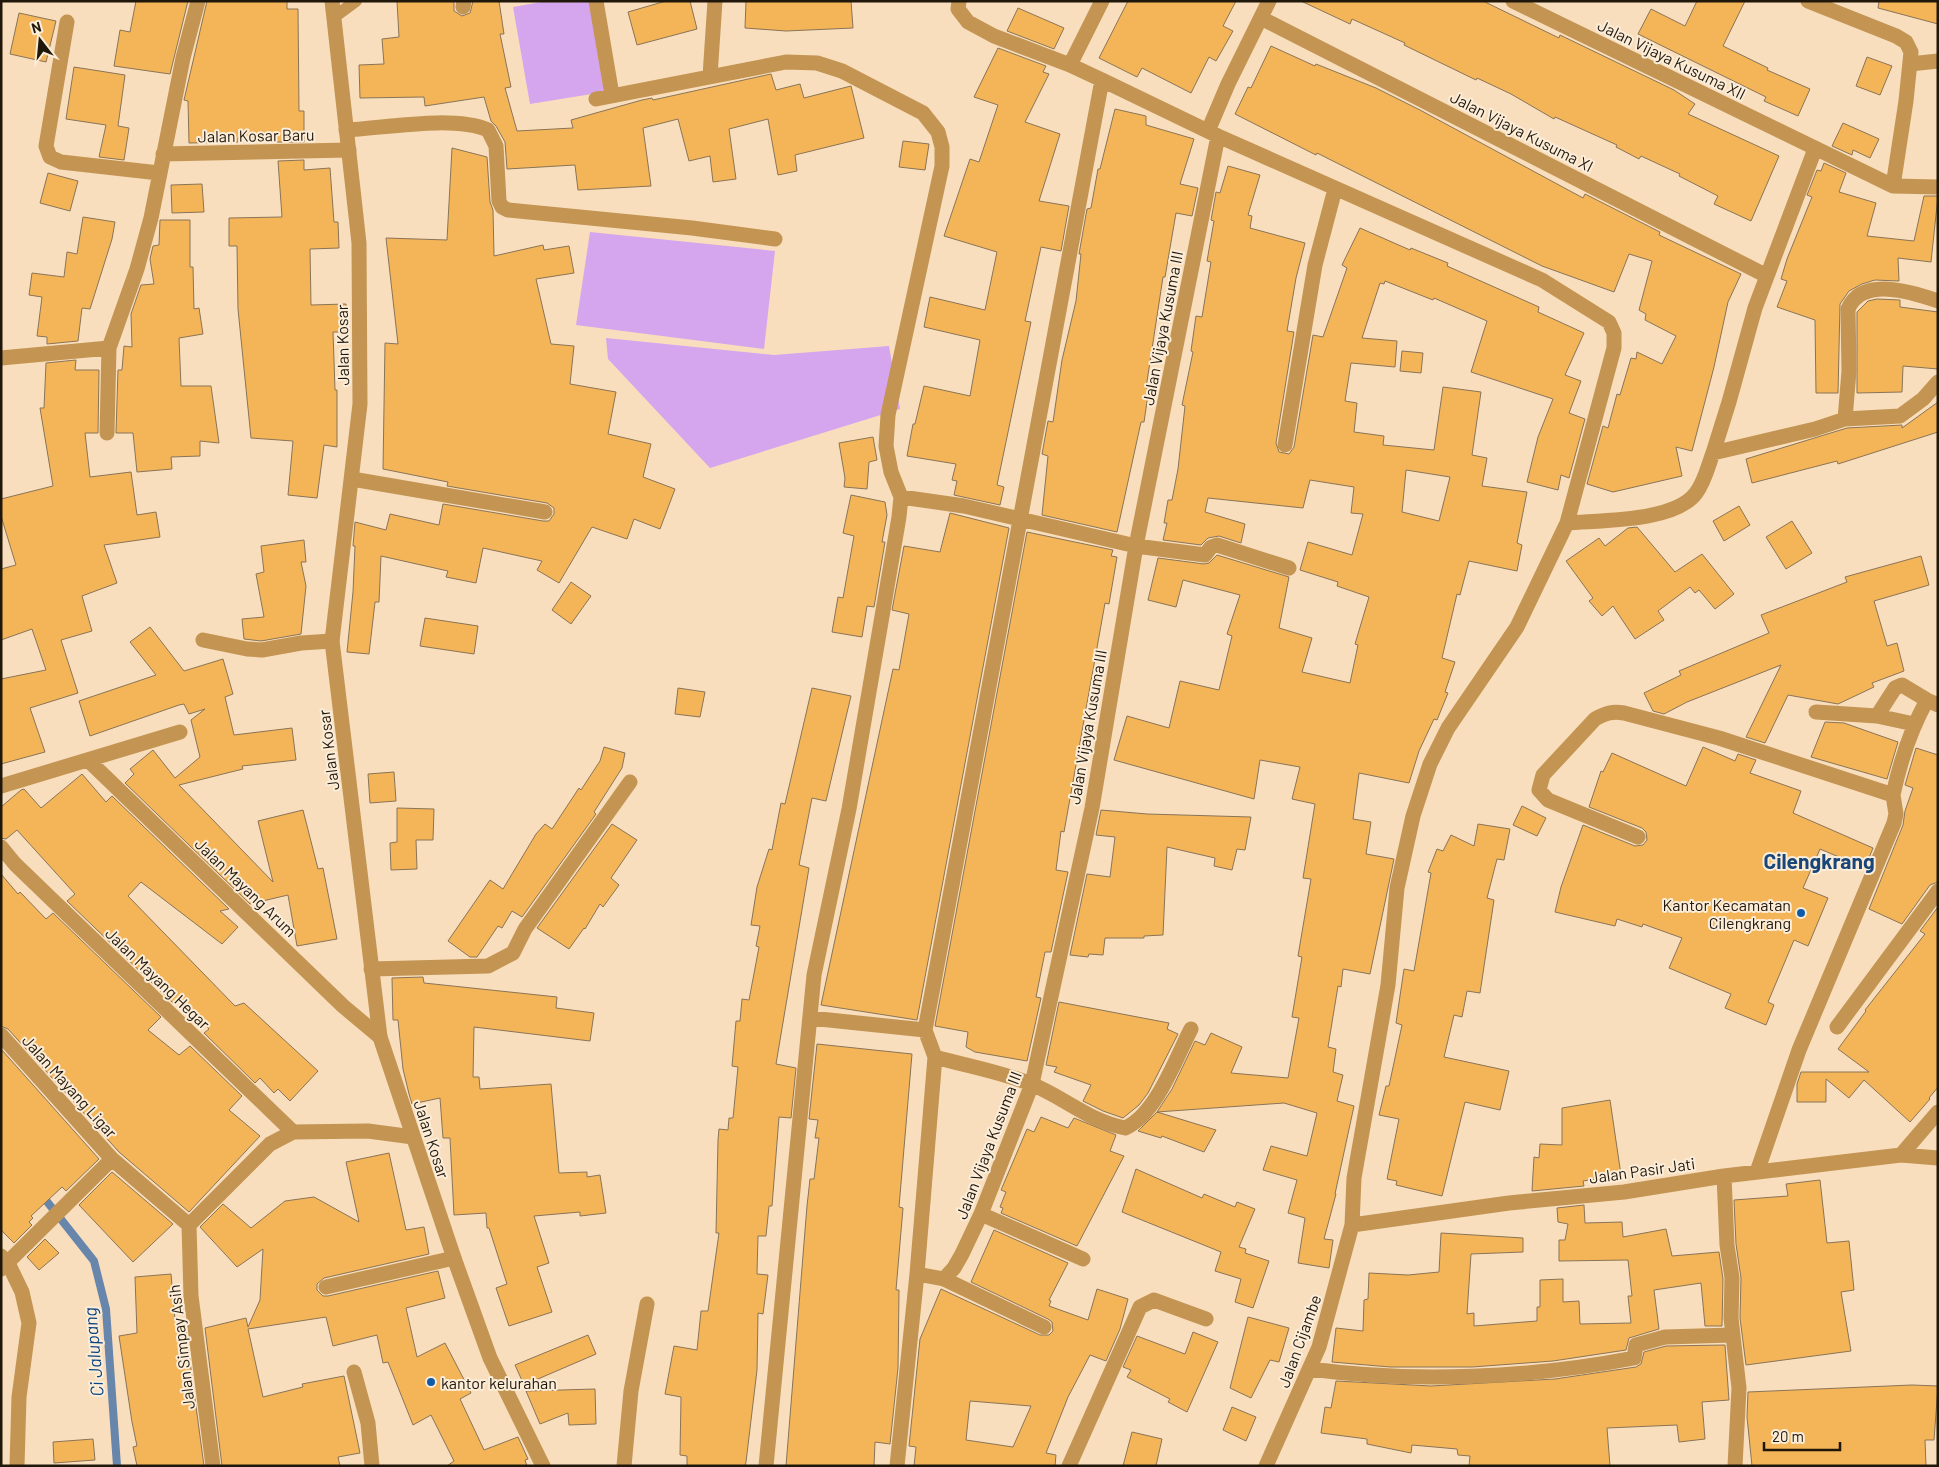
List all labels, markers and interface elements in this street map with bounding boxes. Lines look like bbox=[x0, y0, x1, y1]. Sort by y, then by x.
north arrow bbox=[15, 15, 65, 65]
street label: Jalan Vijaya Kusuma XII bbox=[1595, 15, 1749, 103]
text: N bbox=[29, 18, 43, 36]
street label: Jalan Vijaya Kusuma XI bbox=[1447, 87, 1597, 175]
street label: Jalan Kosar Baru bbox=[197, 124, 315, 146]
street label: Jalan Vijaya Kusuma III bbox=[1138, 249, 1186, 407]
street label: Jalan Kosar bbox=[332, 304, 352, 386]
street label: Jalan Vijaya Kusuma III bbox=[1064, 648, 1110, 806]
street label: Jalan Kosar bbox=[314, 708, 342, 791]
street label: Jalan Mayang Arum bbox=[191, 834, 301, 940]
district label: Cilengkrang bbox=[1763, 848, 1875, 873]
place label: Kantor Kecamatan Cilengkrang bbox=[1663, 895, 1791, 932]
marker: Kantor Kecamatan Cilengkrang bbox=[1795, 907, 1807, 919]
street label: Jalan Mayang Hegar bbox=[102, 923, 214, 1033]
street label: Jalan Mayang Ligar bbox=[19, 1031, 121, 1142]
street label: Jalan Vijaya Kusuma III bbox=[951, 1068, 1025, 1222]
street label: Jalan Kosar bbox=[410, 1098, 454, 1181]
street label: Jalan Pasir Jati bbox=[1588, 1153, 1696, 1187]
street label: Jalan Simpay Asih bbox=[164, 1284, 198, 1410]
street label: Jalan Cijambe bbox=[1273, 1292, 1325, 1390]
water label: Ci Jalupang bbox=[78, 1306, 108, 1398]
place label: kantor kelurahan bbox=[441, 1373, 557, 1392]
marker: kantor kelurahan bbox=[425, 1376, 437, 1388]
scale bar bbox=[1764, 1420, 1840, 1452]
text: 20 m bbox=[1772, 1427, 1804, 1445]

